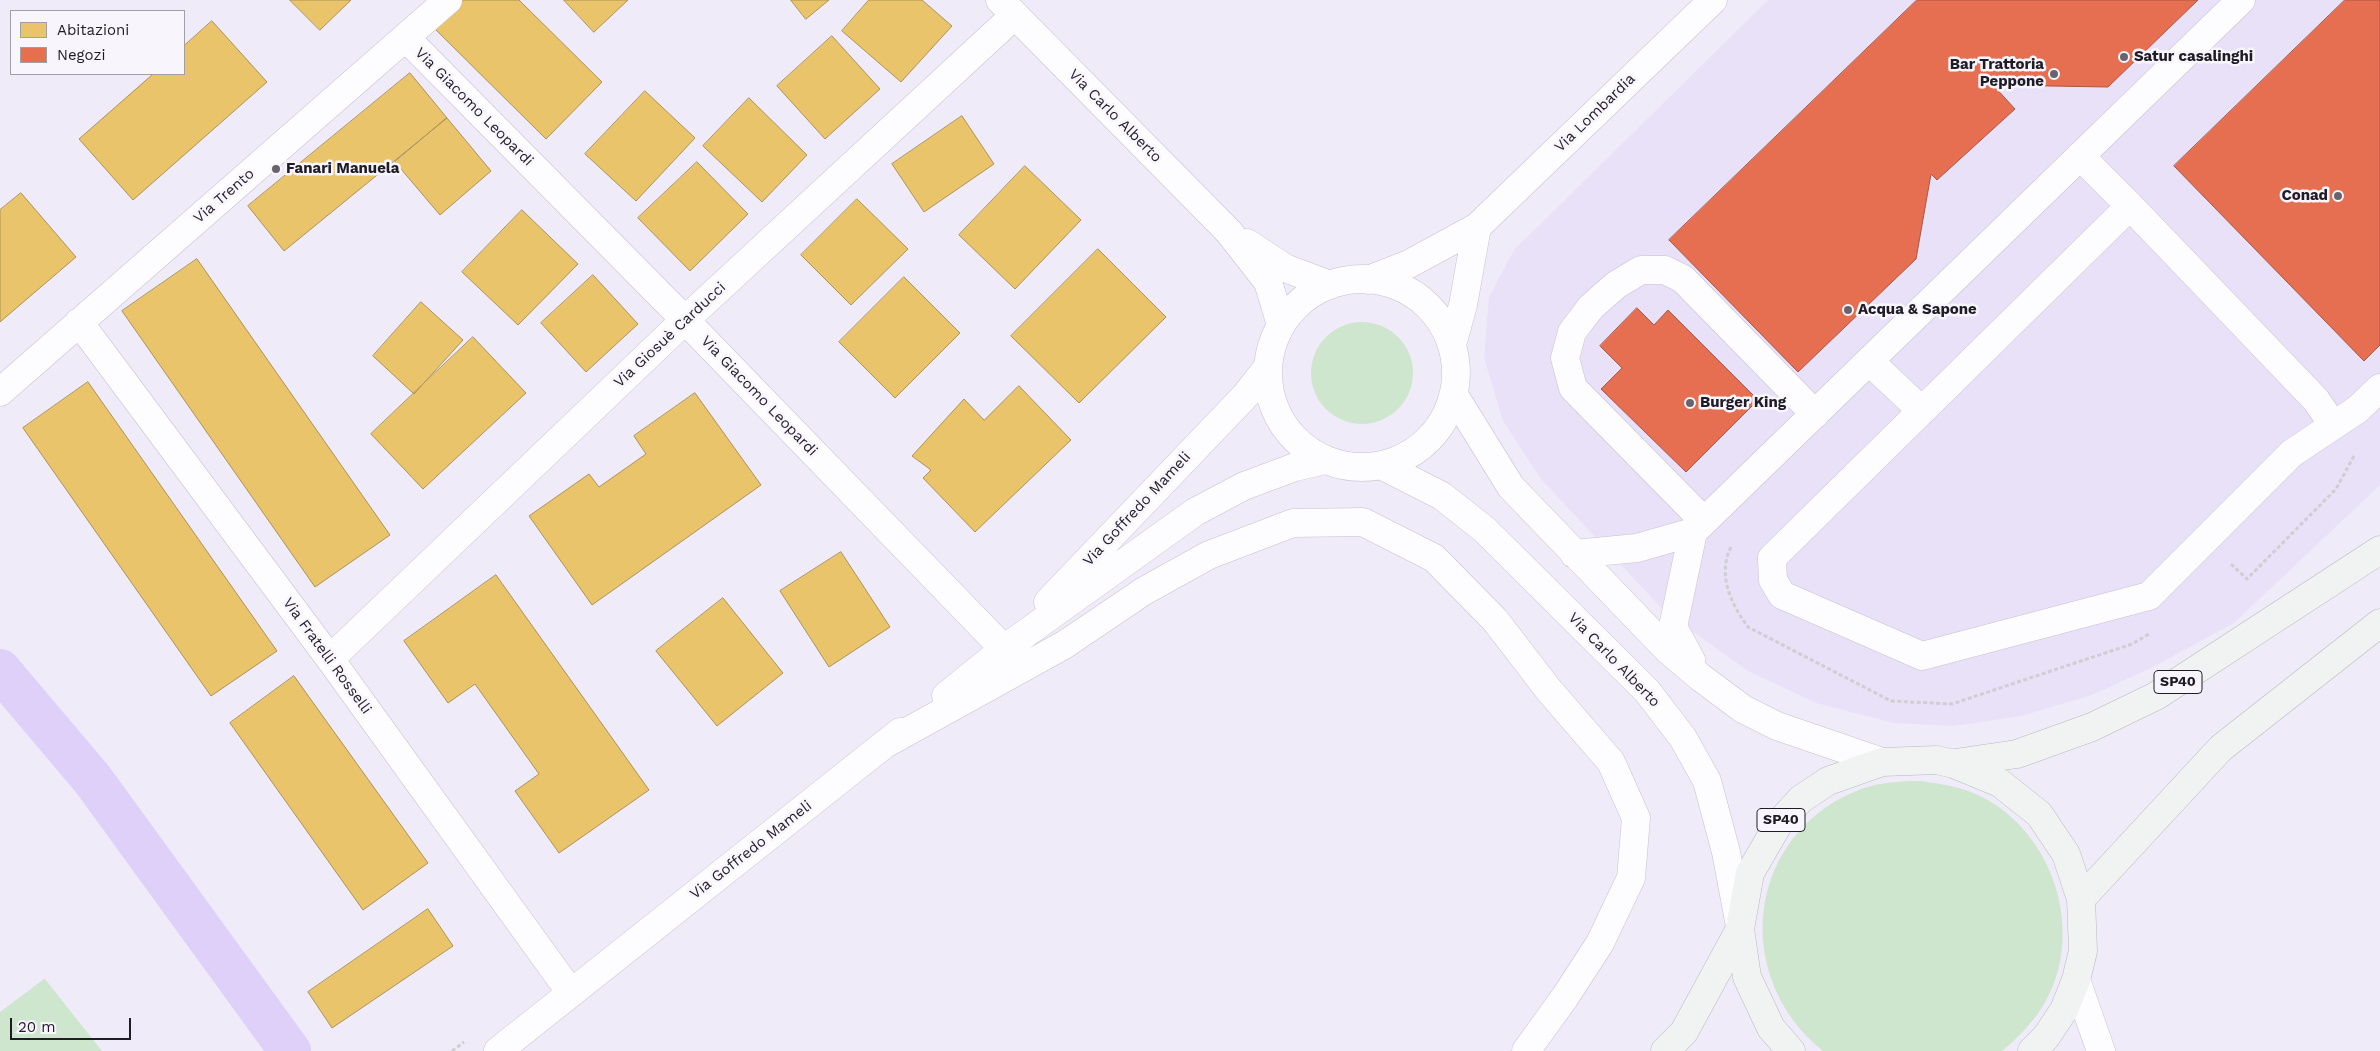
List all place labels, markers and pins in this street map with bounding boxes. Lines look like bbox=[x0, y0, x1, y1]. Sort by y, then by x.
place label: Satur casalinghi bbox=[2134, 48, 2253, 66]
marker: Satur casalinghi bbox=[2118, 51, 2130, 63]
place label: Bar Trattoria Peppone bbox=[1950, 56, 2044, 91]
marker: Bar Trattoria Peppone bbox=[2048, 68, 2060, 80]
place label: Fanari Manuela bbox=[286, 160, 400, 178]
marker: Fanari Manuela bbox=[270, 163, 282, 175]
place label: Conad bbox=[2281, 187, 2328, 205]
marker: Conad bbox=[2332, 190, 2344, 202]
place label: Acqua & Sapone bbox=[1858, 301, 1977, 319]
marker: Acqua & Sapone bbox=[1842, 304, 1854, 316]
place label: Burger King bbox=[1700, 394, 1786, 412]
marker: Burger King bbox=[1684, 397, 1696, 409]

